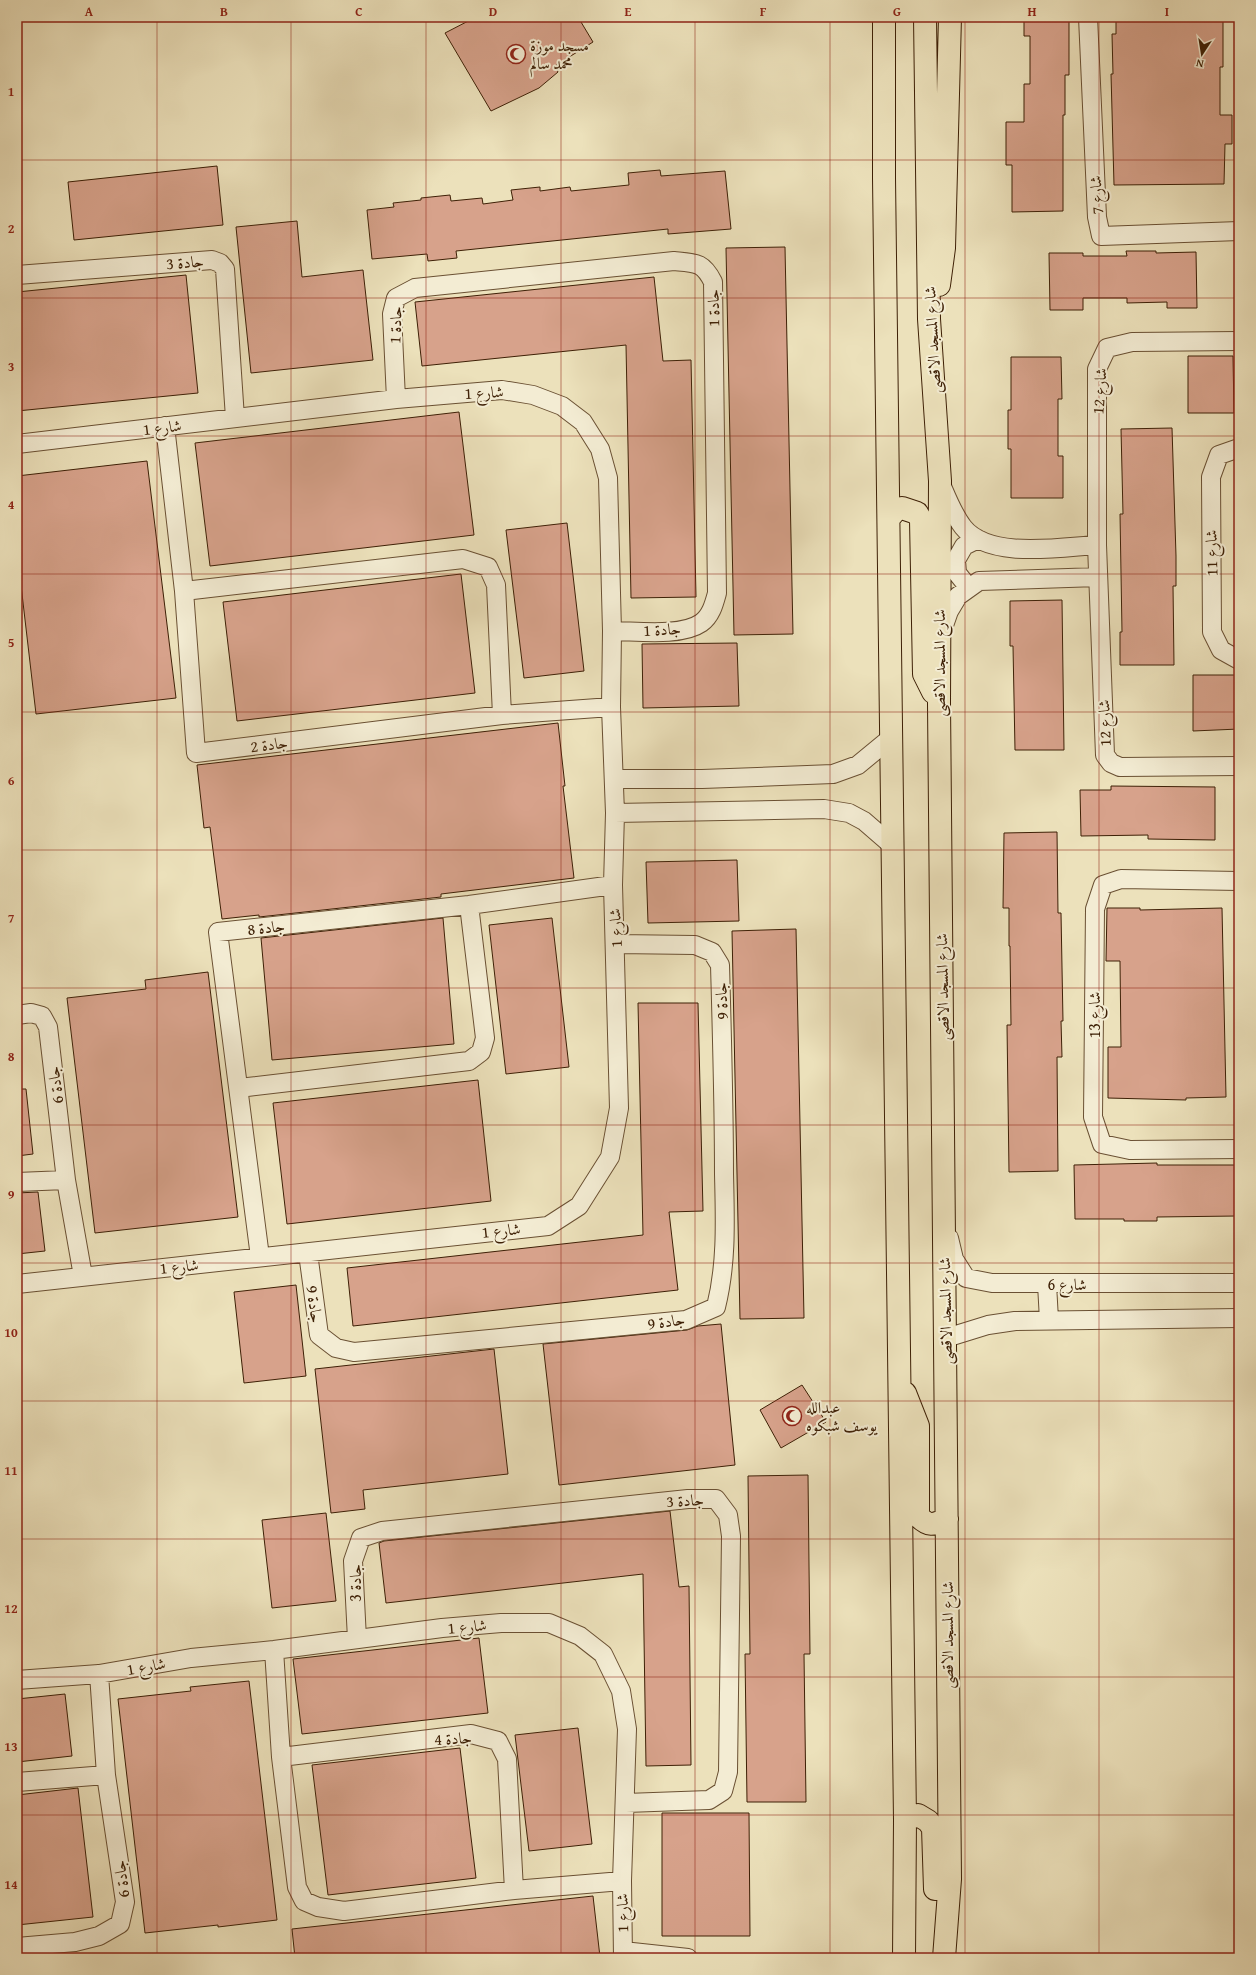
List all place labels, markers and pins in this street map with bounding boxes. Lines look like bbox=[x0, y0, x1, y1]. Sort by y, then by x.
place label: مسجد موزة محمد سالم bbox=[530, 33, 589, 78]
mosque icon: مسجد موزة محمد سالم bbox=[505, 43, 527, 65]
place label: عبدالله يوسف شبكوه bbox=[806, 1395, 878, 1437]
mosque icon: عبدالله يوسف شبكوه bbox=[781, 1405, 803, 1427]

